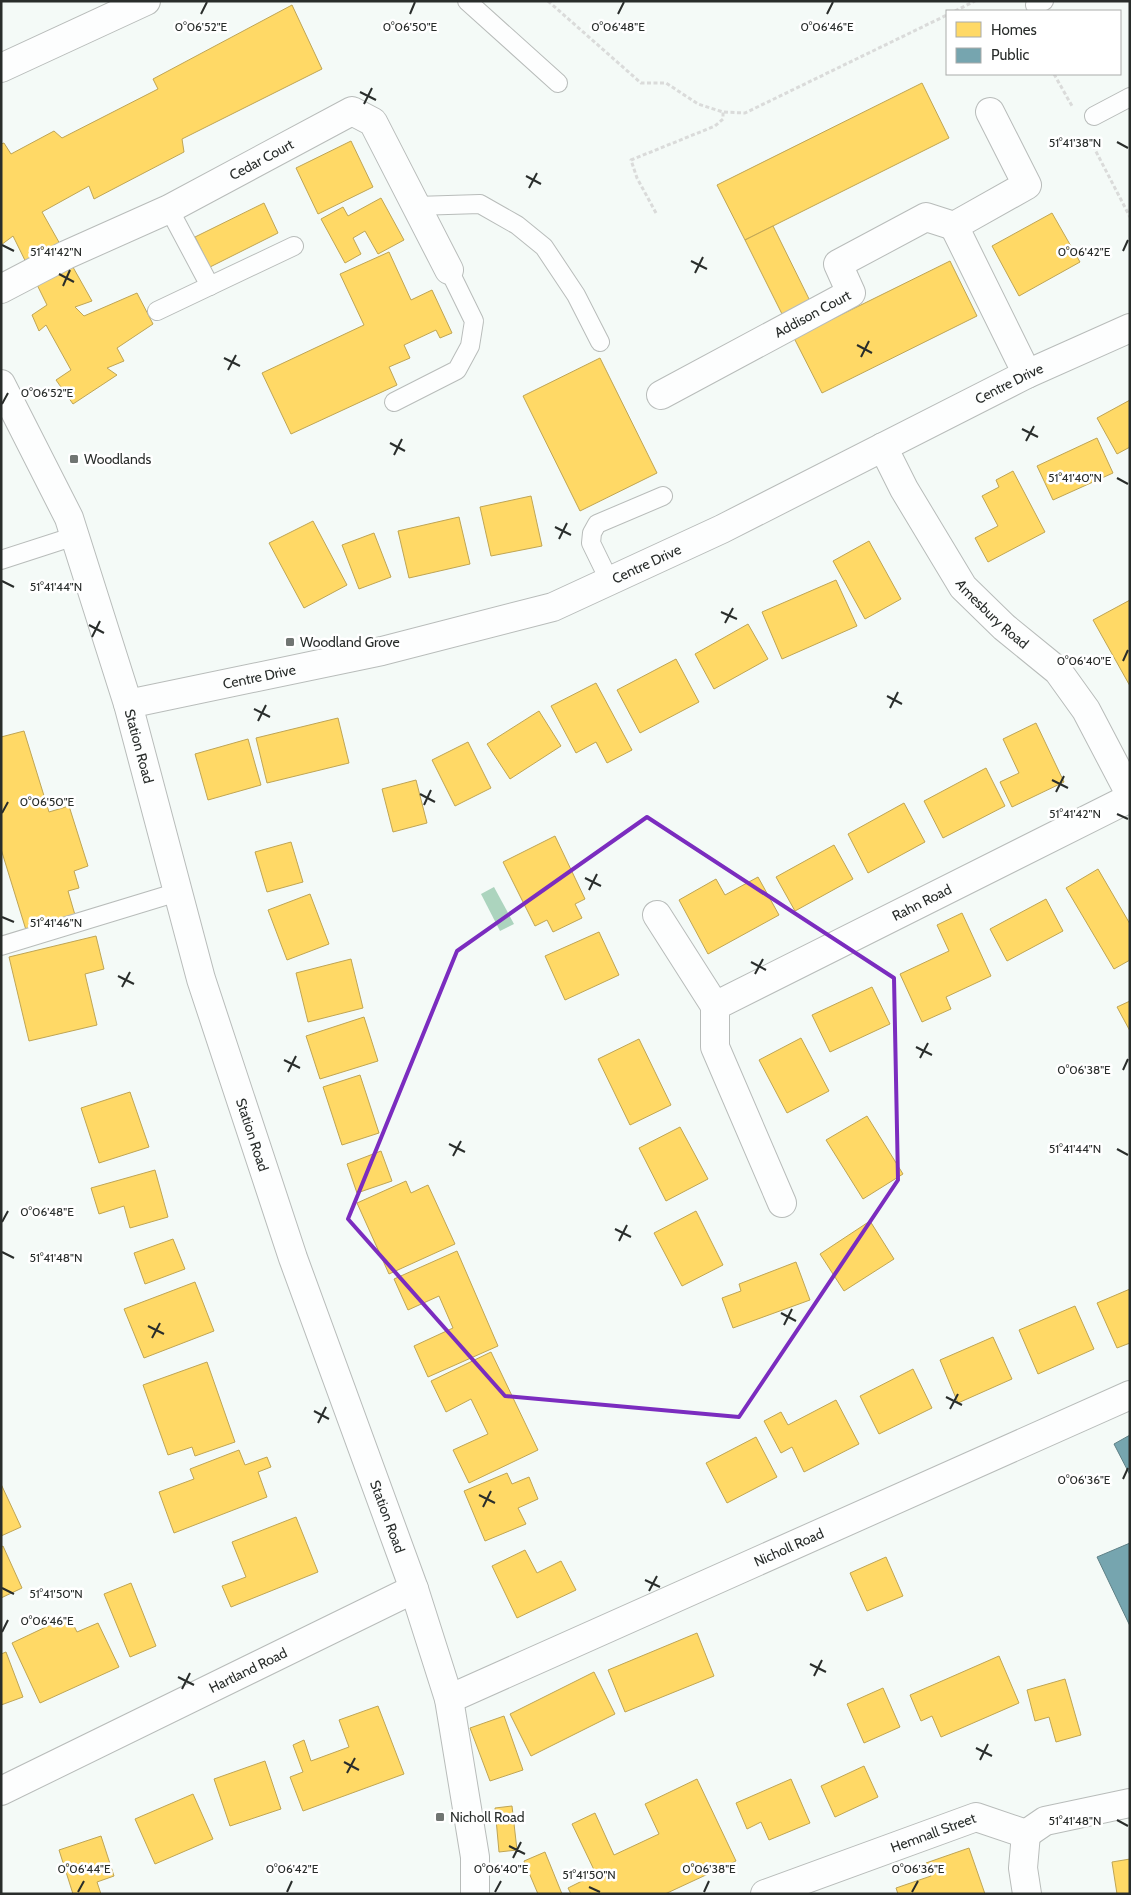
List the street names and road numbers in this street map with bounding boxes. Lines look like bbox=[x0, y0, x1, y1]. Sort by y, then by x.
street label: Cedar Court bbox=[226, 135, 297, 184]
street label: Addison Court bbox=[771, 286, 854, 341]
street label: Centre Drive bbox=[972, 359, 1046, 408]
street label: Centre Drive bbox=[609, 540, 684, 588]
street label: Amesbury Road bbox=[951, 576, 1032, 653]
street label: Centre Drive bbox=[221, 660, 297, 693]
street label: Station Road bbox=[121, 707, 158, 785]
street label: Rahn Road bbox=[889, 880, 954, 925]
street label: Station Road bbox=[232, 1096, 273, 1174]
street label: Station Road bbox=[366, 1478, 409, 1555]
street label: Nicholl Road bbox=[751, 1524, 826, 1571]
street label: Hartland Road bbox=[206, 1643, 290, 1697]
street label: Hemnall Street bbox=[888, 1809, 979, 1856]

